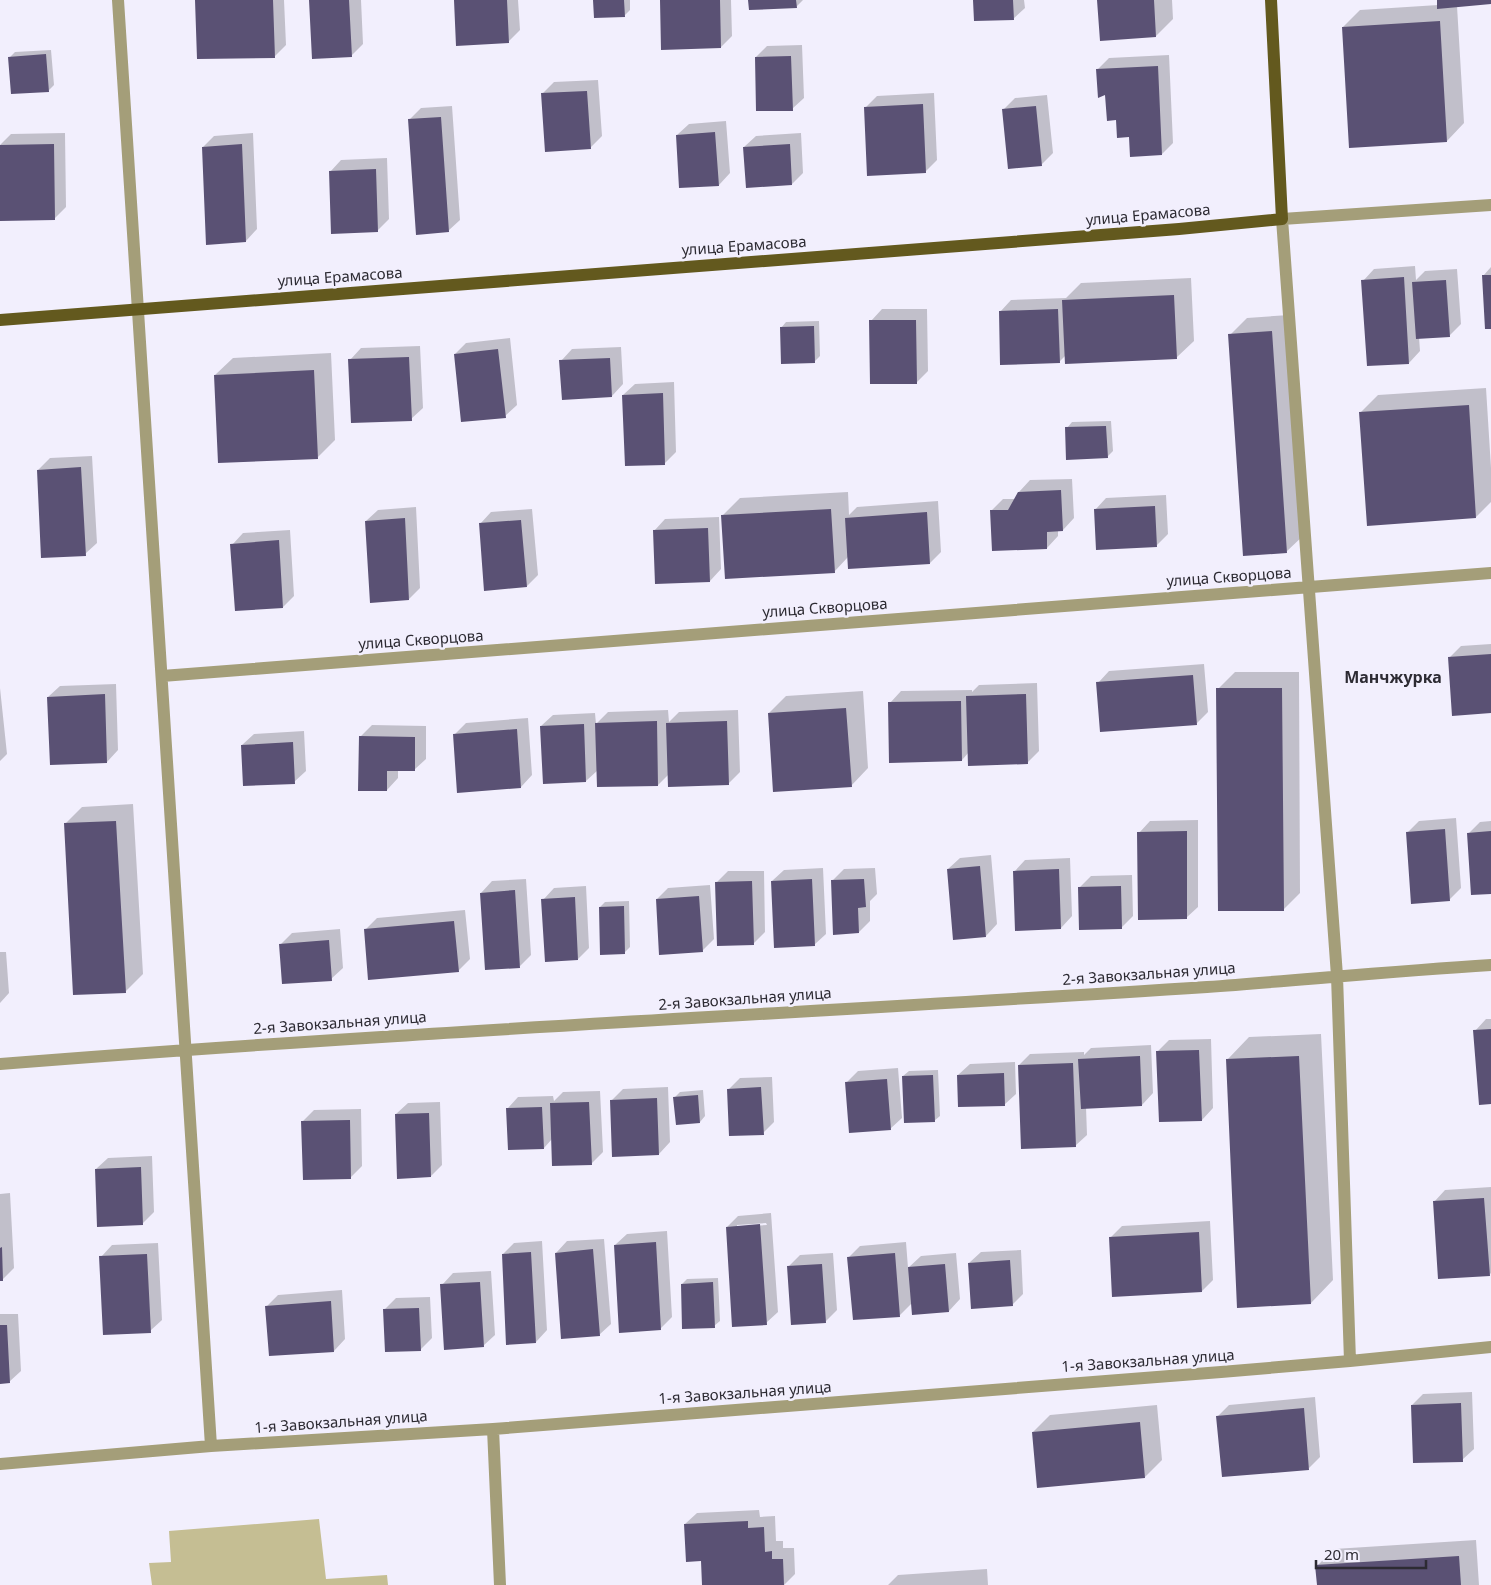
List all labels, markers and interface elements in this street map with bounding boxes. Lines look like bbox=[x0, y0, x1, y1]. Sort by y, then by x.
street label: улица Ерамасова bbox=[1085, 199, 1211, 229]
street label: улица Ерамасова bbox=[681, 231, 807, 259]
street label: улица Ерамасова bbox=[277, 262, 403, 290]
street label: улица Скворцова bbox=[1166, 562, 1292, 590]
street label: улица Скворцова bbox=[762, 593, 888, 621]
street label: улица Скворцова bbox=[358, 625, 484, 653]
district label: Манчжурка bbox=[1344, 666, 1442, 688]
street label: 2-я Завокзальная улица bbox=[1062, 957, 1236, 989]
street label: 2-я Завокзальная улица bbox=[658, 982, 832, 1014]
street label: 2-я Завокзальная улица bbox=[253, 1006, 427, 1038]
street label: 1-я Завокзальная улица bbox=[1061, 1344, 1235, 1376]
street label: 1-я Завокзальная улица bbox=[658, 1376, 832, 1408]
street label: 1-я Завокзальная улица bbox=[254, 1405, 428, 1437]
scale bar bbox=[1316, 1538, 1426, 1570]
text: 20 m bbox=[1324, 1544, 1359, 1564]

